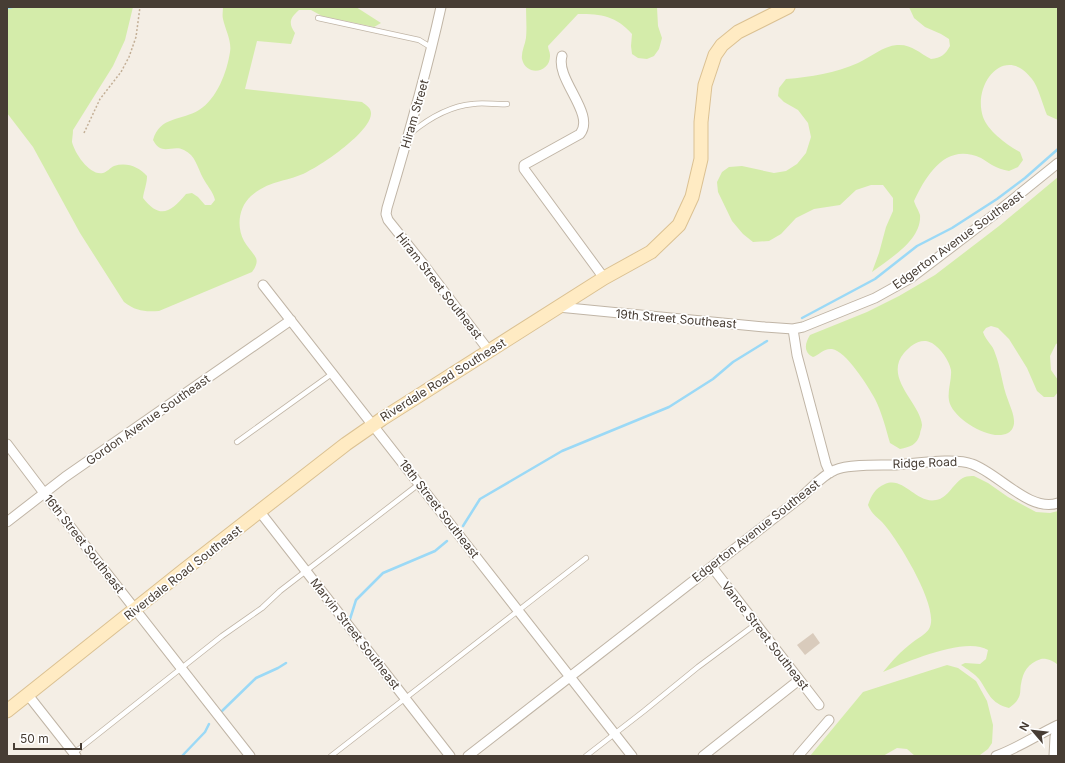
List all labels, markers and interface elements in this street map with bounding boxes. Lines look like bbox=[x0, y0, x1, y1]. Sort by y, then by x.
street label: Hiram Street bbox=[398, 78, 432, 150]
street label: Edgerton Avenue Southeast bbox=[889, 187, 1026, 292]
street label: Hiram Street Southeast bbox=[393, 229, 486, 342]
street label: 19th Street Southeast bbox=[615, 306, 737, 331]
street label: Riverdale Road Southeast bbox=[377, 335, 508, 424]
street label: Gordon Avenue Southeast bbox=[83, 371, 213, 468]
street label: Ridge Road bbox=[892, 454, 958, 471]
street label: 18th Street Southeast bbox=[396, 456, 483, 561]
street label: Edgerton Avenue Southeast bbox=[689, 476, 823, 585]
street label: 16th Street Southeast bbox=[41, 491, 128, 596]
street label: Riverdale Road Southeast bbox=[121, 522, 245, 623]
street label: Marvin Street Southeast bbox=[307, 575, 403, 692]
street label: Vance Street Southeast bbox=[719, 579, 812, 693]
north arrow bbox=[1013, 711, 1053, 751]
text: N bbox=[1016, 719, 1032, 733]
scale bar bbox=[14, 725, 81, 751]
text: 50 m bbox=[20, 731, 49, 746]

